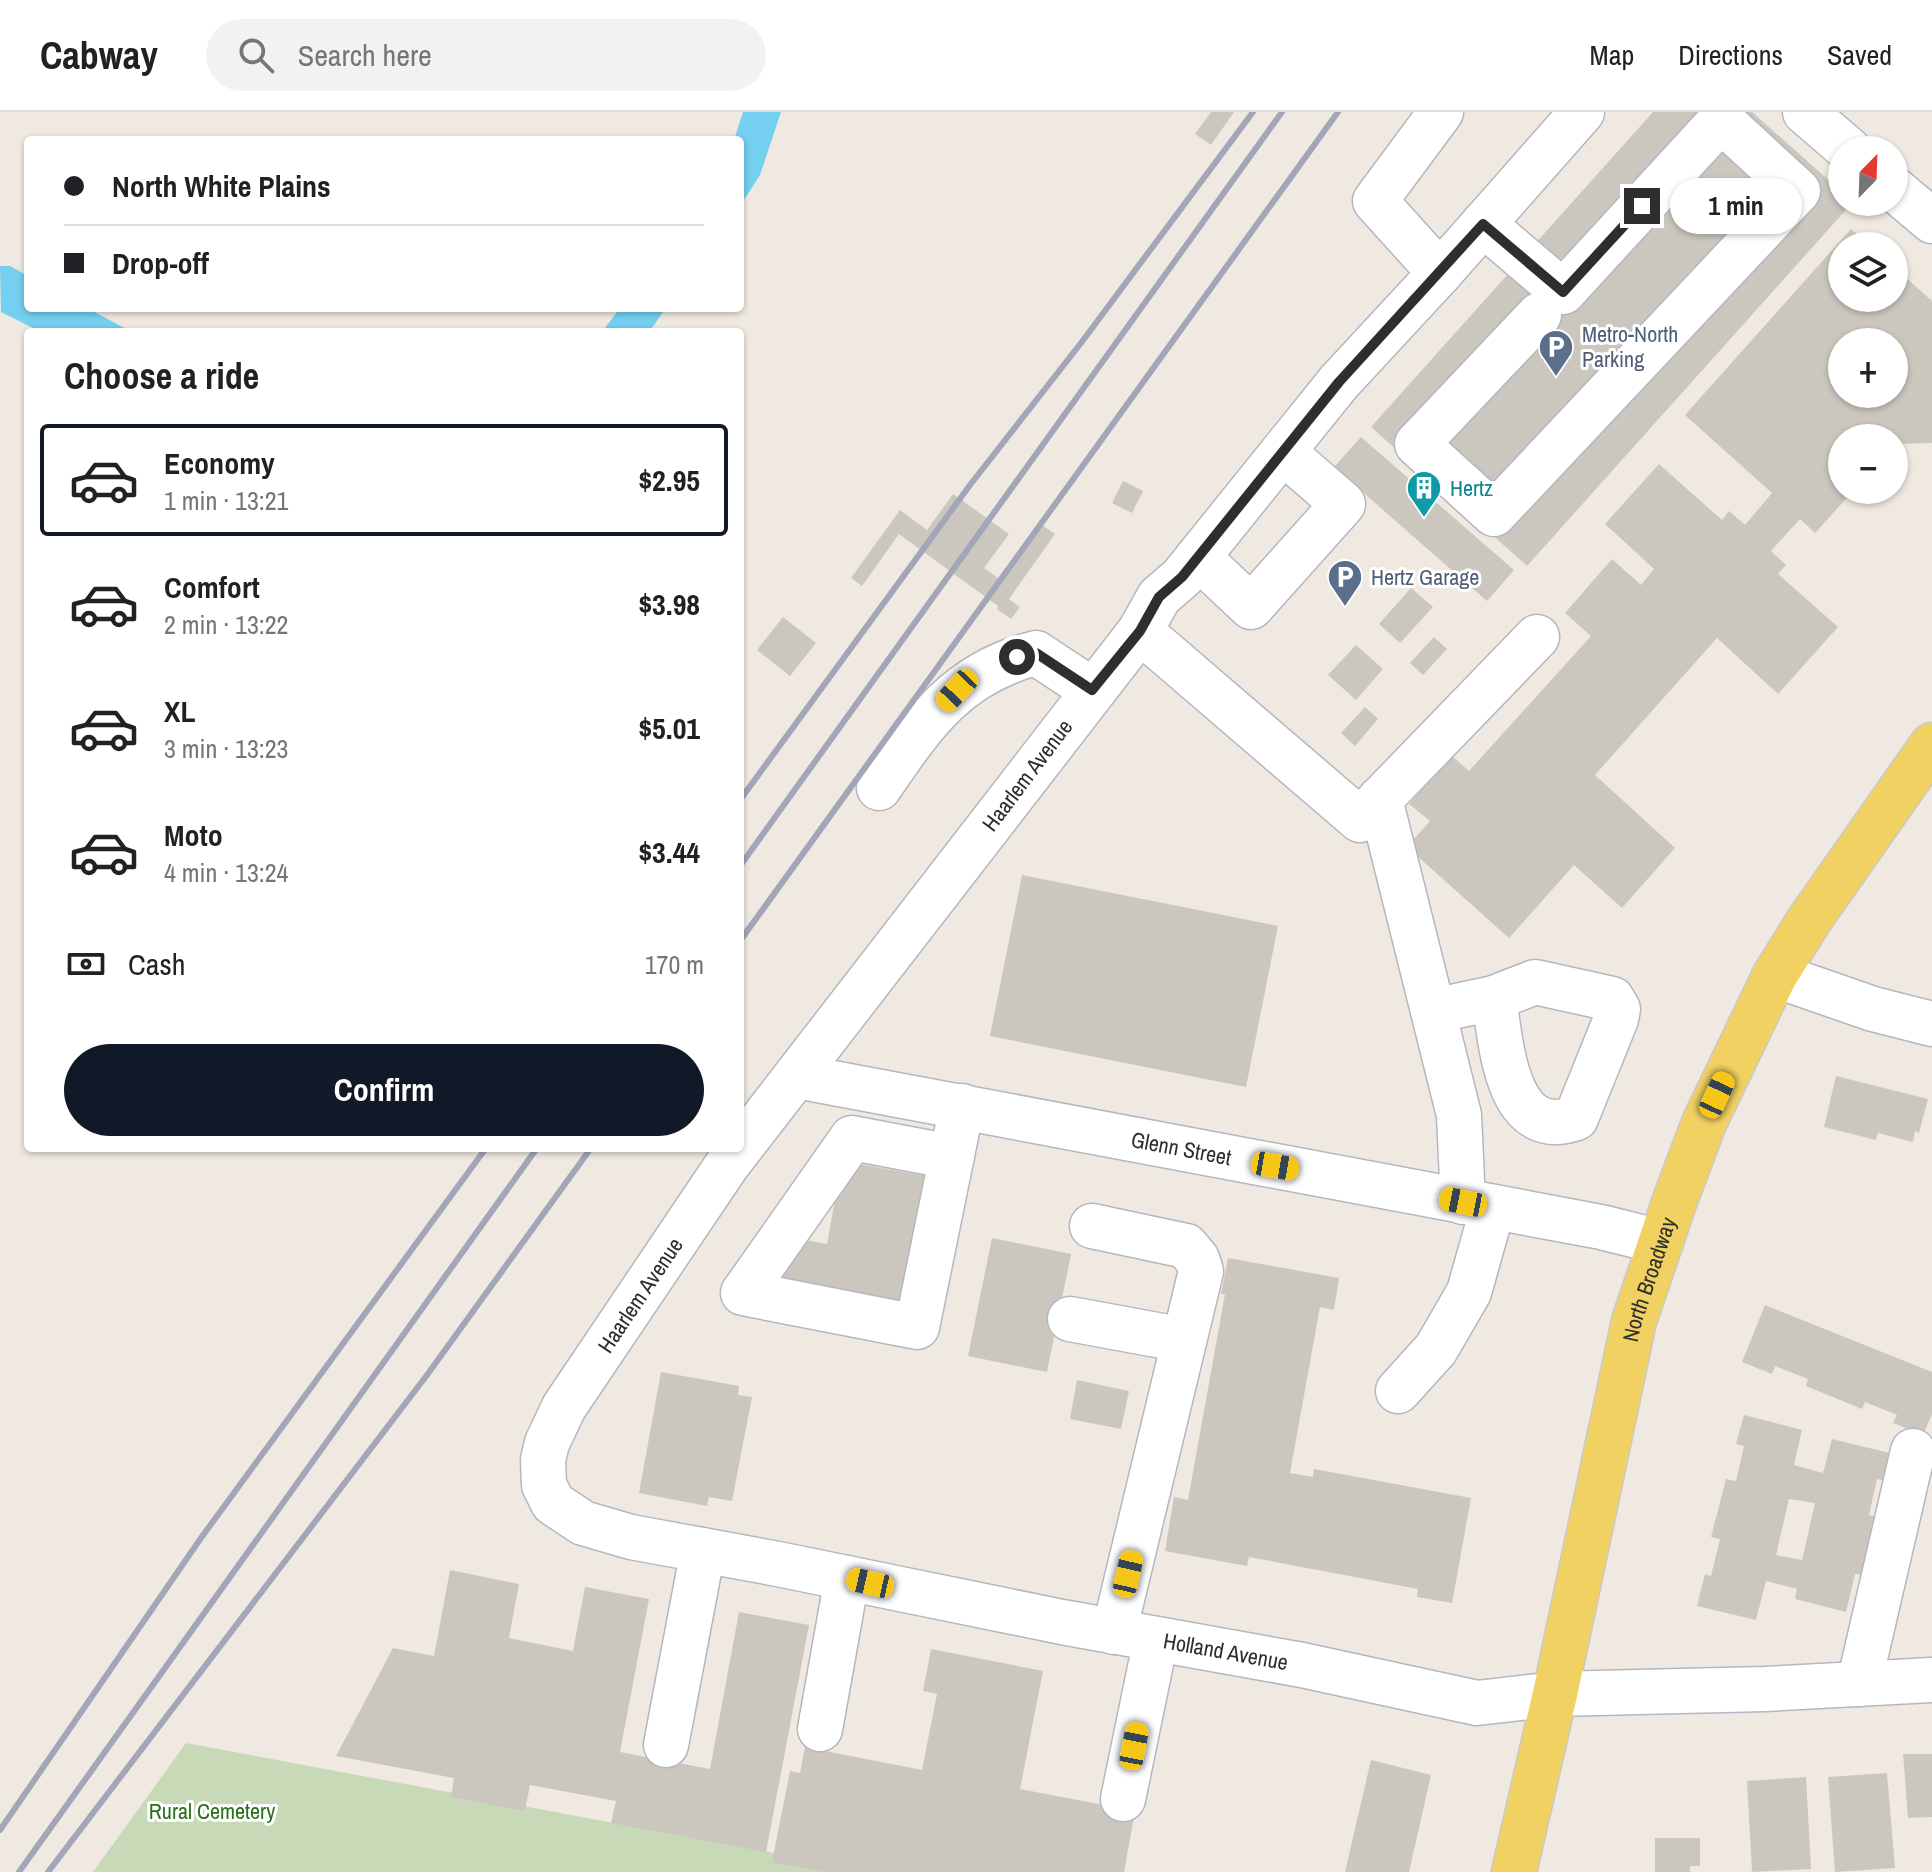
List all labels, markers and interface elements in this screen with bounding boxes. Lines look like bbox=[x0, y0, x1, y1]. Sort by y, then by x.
search box bbox=[206, 19, 766, 91]
text: Cabway bbox=[40, 30, 158, 81]
icon: search bbox=[234, 33, 278, 77]
text: Search here bbox=[298, 35, 432, 75]
text: Map bbox=[1590, 36, 1634, 74]
text: Directions bbox=[1678, 36, 1783, 74]
text: Saved bbox=[1827, 36, 1892, 74]
north arrow bbox=[1828, 136, 1908, 216]
map controls bbox=[1828, 136, 1908, 504]
text: North White Plains bbox=[112, 166, 331, 206]
callout: 1 min bbox=[1670, 178, 1802, 234]
route end bbox=[1624, 188, 1660, 224]
text: 1 min bbox=[1708, 188, 1764, 223]
button: layers bbox=[1828, 232, 1908, 312]
text: Drop-off bbox=[112, 243, 209, 283]
place label: Metro-North Parking bbox=[1582, 319, 1678, 374]
parking icon: Metro-North Parking bbox=[1537, 328, 1575, 378]
button: + bbox=[1828, 328, 1908, 408]
text: Choose a ride bbox=[64, 352, 259, 400]
button: − bbox=[1828, 424, 1908, 504]
text: Economy bbox=[164, 443, 275, 483]
icon: car bbox=[68, 444, 140, 516]
text: $2.95 bbox=[638, 460, 700, 500]
building icon: Hertz bbox=[1405, 469, 1443, 519]
place label: Hertz bbox=[1450, 473, 1493, 503]
text: 1 min · 13:21 bbox=[164, 483, 288, 518]
parking icon: Hertz Garage bbox=[1326, 558, 1364, 608]
place label: Hertz Garage bbox=[1371, 562, 1479, 592]
text: Comfort bbox=[164, 567, 260, 607]
icon: car bbox=[68, 568, 140, 640]
text: $3.98 bbox=[638, 584, 700, 624]
text: 2 min · 13:22 bbox=[164, 607, 288, 642]
route start bbox=[999, 639, 1035, 675]
car bbox=[932, 664, 982, 716]
text: XL bbox=[164, 691, 195, 731]
icon: car bbox=[68, 692, 140, 764]
text: $5.01 bbox=[638, 708, 700, 748]
street label: Haarlem Avenue bbox=[975, 713, 1079, 837]
text: 3 min · 13:23 bbox=[164, 731, 288, 766]
text: Moto bbox=[164, 815, 223, 855]
icon: car bbox=[68, 816, 140, 888]
text: $3.44 bbox=[638, 832, 700, 872]
text: 4 min · 13:24 bbox=[164, 855, 288, 890]
icon: cash bbox=[64, 942, 108, 986]
text: Cash bbox=[128, 944, 185, 984]
text: 170 m bbox=[645, 947, 704, 982]
button: Confirm bbox=[64, 1044, 704, 1136]
car bbox=[1696, 1068, 1738, 1122]
street label: Glenn Street bbox=[1129, 1124, 1234, 1172]
car bbox=[1249, 1150, 1301, 1182]
car bbox=[1437, 1186, 1489, 1218]
street label: North Broadway bbox=[1615, 1213, 1683, 1344]
street label: Haarlem Avenue bbox=[590, 1231, 690, 1359]
car bbox=[1111, 1548, 1145, 1600]
car bbox=[844, 1566, 896, 1600]
street label: Holland Avenue bbox=[1161, 1625, 1290, 1677]
car bbox=[1118, 1720, 1150, 1772]
park label: Rural Cemetery bbox=[149, 1796, 275, 1826]

